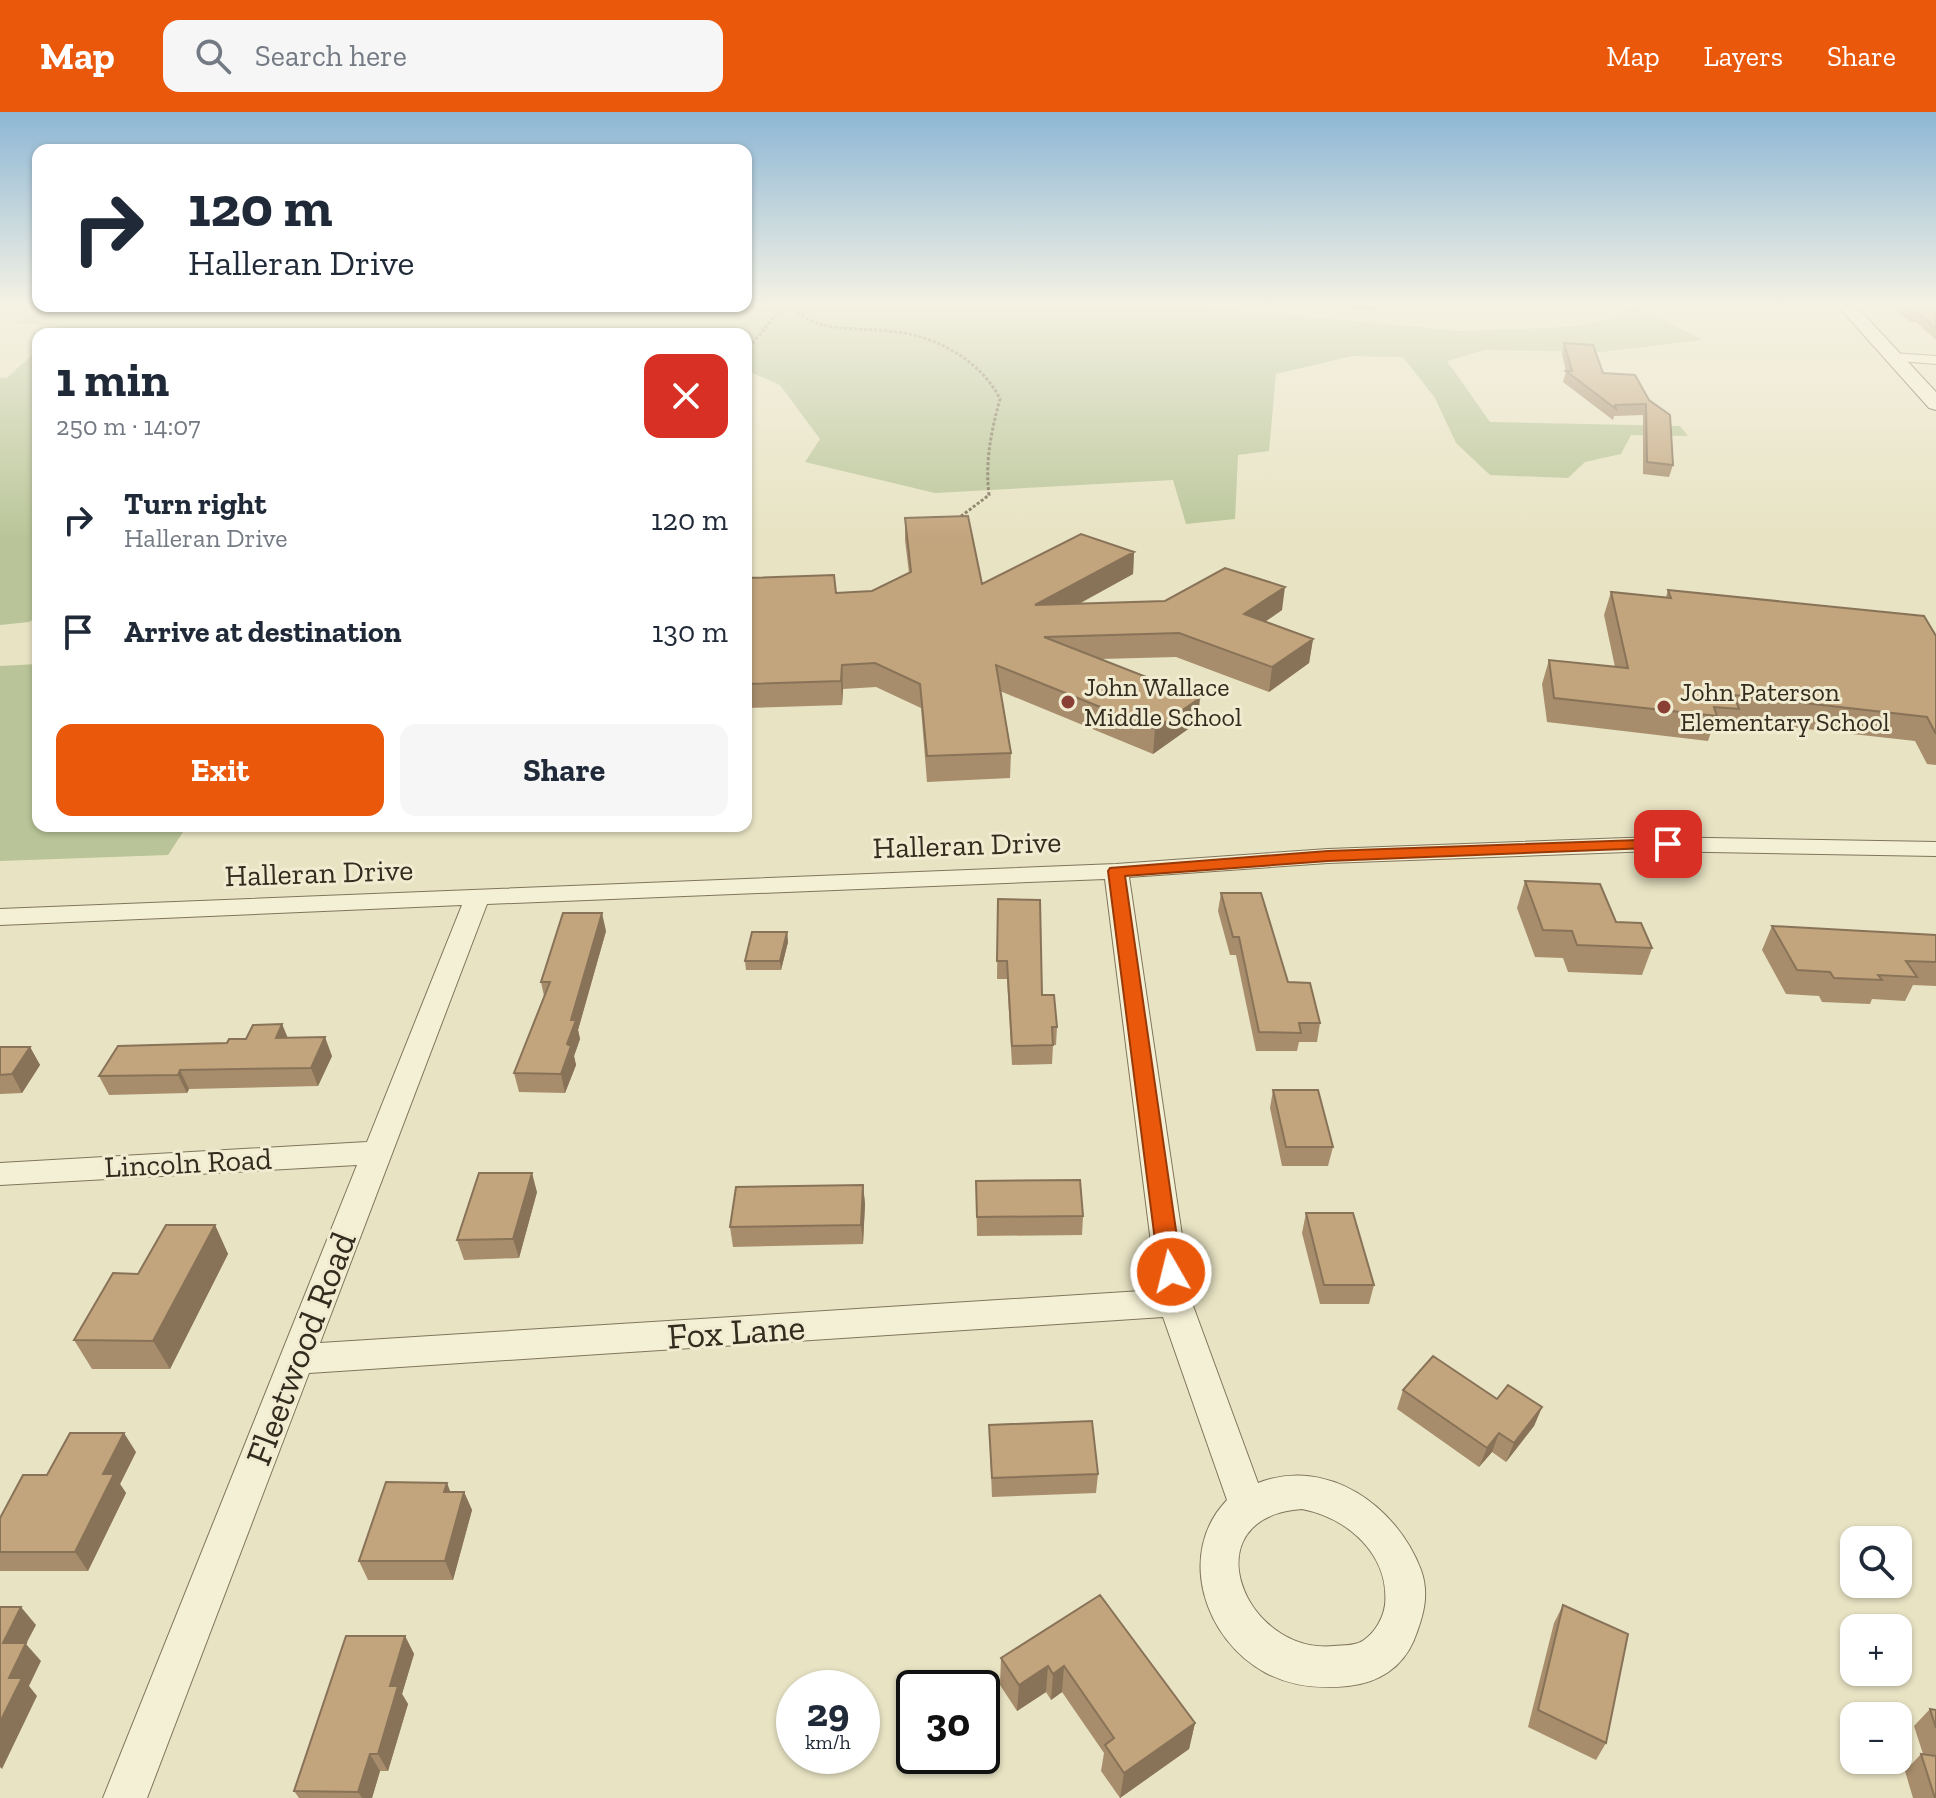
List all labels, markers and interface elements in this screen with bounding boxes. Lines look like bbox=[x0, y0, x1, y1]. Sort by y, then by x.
search box bbox=[163, 20, 723, 92]
text: Map bbox=[40, 33, 115, 79]
icon: search bbox=[191, 34, 235, 78]
text: Search here bbox=[255, 38, 407, 74]
text: Map bbox=[1606, 40, 1660, 73]
text: Layers bbox=[1704, 40, 1783, 73]
text: Share bbox=[1827, 40, 1896, 73]
text: 120 m bbox=[188, 173, 332, 240]
icon: right bbox=[56, 176, 160, 280]
text: Halleran Drive bbox=[188, 241, 414, 284]
text: 1 min bbox=[56, 351, 169, 408]
button: close bbox=[644, 354, 728, 438]
text: 250 m · 14:07 bbox=[56, 410, 201, 442]
text: Turn right bbox=[124, 486, 266, 522]
icon: right bbox=[56, 498, 100, 542]
text: 120 m bbox=[651, 502, 728, 538]
text: Halleran Drive bbox=[124, 522, 287, 554]
icon: arrive bbox=[56, 610, 100, 654]
text: Arrive at destination bbox=[124, 614, 401, 650]
text: 130 m bbox=[652, 614, 728, 650]
place label: John Wallace Middle School bbox=[1084, 671, 1242, 733]
place label: John Paterson Elementary School bbox=[1680, 676, 1890, 738]
marker: John Wallace Middle School bbox=[1059, 693, 1077, 711]
marker: John Paterson Elementary School bbox=[1655, 698, 1673, 716]
button: Exit bbox=[56, 724, 384, 816]
button: Share bbox=[400, 724, 728, 816]
pin bbox=[1634, 810, 1702, 878]
icon: arrive bbox=[1646, 822, 1690, 866]
street label: Halleran Drive bbox=[872, 824, 1062, 866]
street label: Halleran Drive bbox=[224, 852, 414, 894]
street label: Lincoln Road bbox=[103, 1141, 273, 1185]
street label: Fleetwood Road bbox=[236, 1225, 365, 1471]
position arrow bbox=[1129, 1230, 1213, 1314]
street label: Fox Lane bbox=[666, 1305, 807, 1358]
map controls bbox=[1840, 1526, 1912, 1774]
button: search bbox=[1840, 1526, 1912, 1598]
button: + bbox=[1840, 1614, 1912, 1686]
speed limit sign: 30 bbox=[896, 1670, 1000, 1774]
text: 29 bbox=[807, 1688, 849, 1736]
button: − bbox=[1840, 1702, 1912, 1774]
text: km/h bbox=[805, 1730, 851, 1754]

